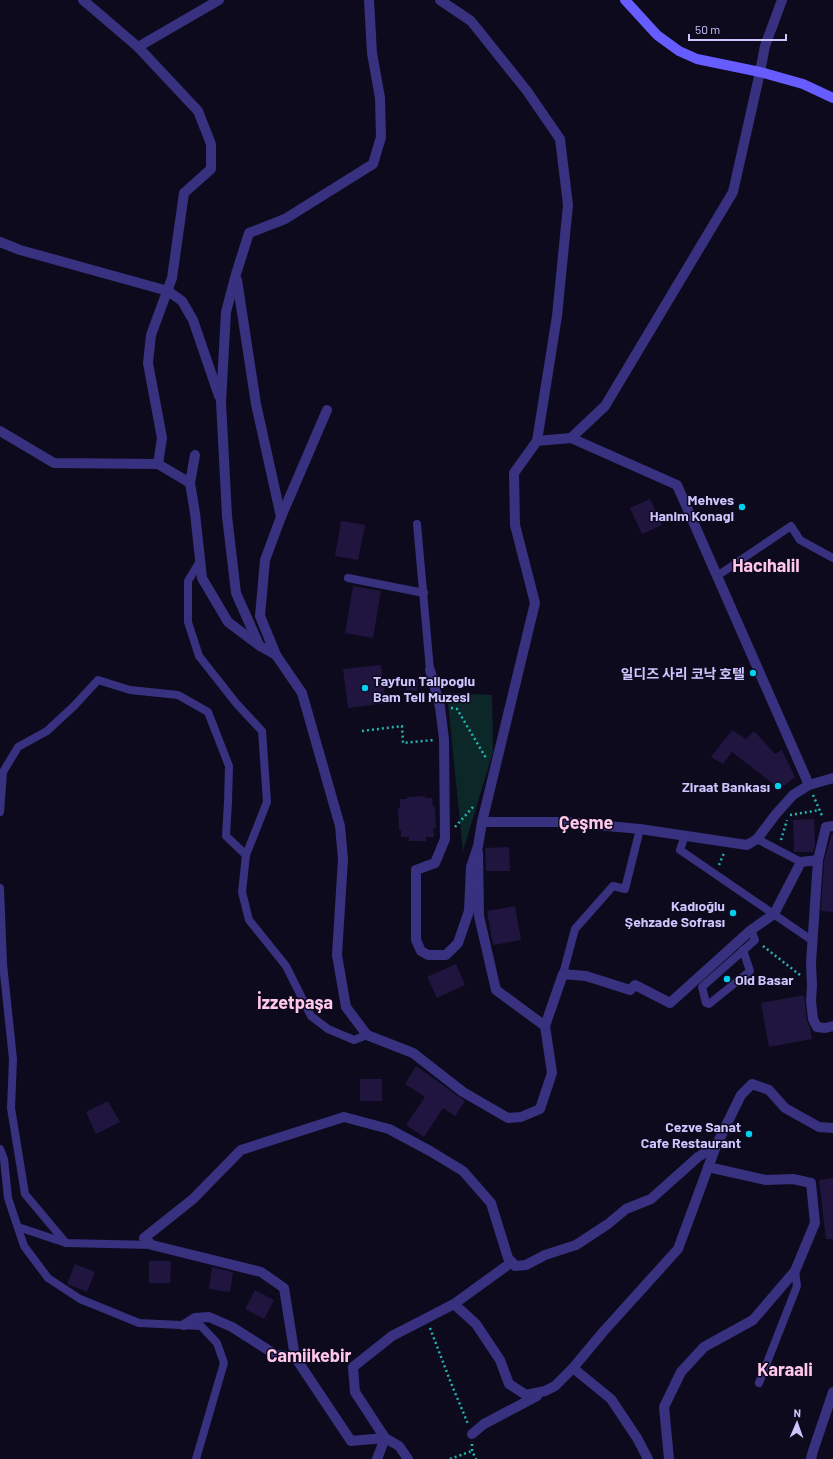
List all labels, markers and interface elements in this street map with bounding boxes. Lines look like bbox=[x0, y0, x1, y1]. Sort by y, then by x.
scale bar bbox=[689, 16, 786, 42]
text: 50 m bbox=[695, 22, 720, 36]
place label: Mehves Hanim Konagi bbox=[650, 491, 734, 524]
marker: Mehves Hanim Konagi bbox=[737, 502, 747, 512]
district label: Hacıhalil bbox=[732, 554, 800, 576]
place label: 일디즈 사리 코낙 호텔 bbox=[621, 665, 745, 682]
marker: 일디즈 사리 코낙 호텔 bbox=[748, 668, 758, 678]
place label: Tayfun Talipoglu Bam Teli Muzesi bbox=[373, 672, 475, 705]
marker: Tayfun Talipoglu Bam Teli Muzesi bbox=[360, 683, 370, 693]
place label: Ziraat Bankası bbox=[682, 778, 770, 795]
marker: Ziraat Bankası bbox=[773, 781, 783, 791]
district label: Çeşme bbox=[559, 811, 613, 833]
place label: Kadıoğlu Şehzade Sofrası bbox=[625, 897, 725, 930]
marker: Kadıoğlu Şehzade Sofrası bbox=[728, 908, 738, 918]
place label: Old Basar bbox=[735, 971, 794, 988]
marker: Old Basar bbox=[722, 974, 732, 984]
district label: İzzetpaşa bbox=[257, 991, 333, 1013]
place label: Cezve Sanat Cafe Restaurant bbox=[641, 1118, 741, 1151]
marker: Cezve Sanat Cafe Restaurant bbox=[744, 1129, 754, 1139]
district label: Camiikebir bbox=[267, 1344, 352, 1366]
district label: Karaali bbox=[757, 1358, 813, 1380]
north arrow bbox=[777, 1403, 817, 1443]
text: N bbox=[793, 1406, 801, 1419]

